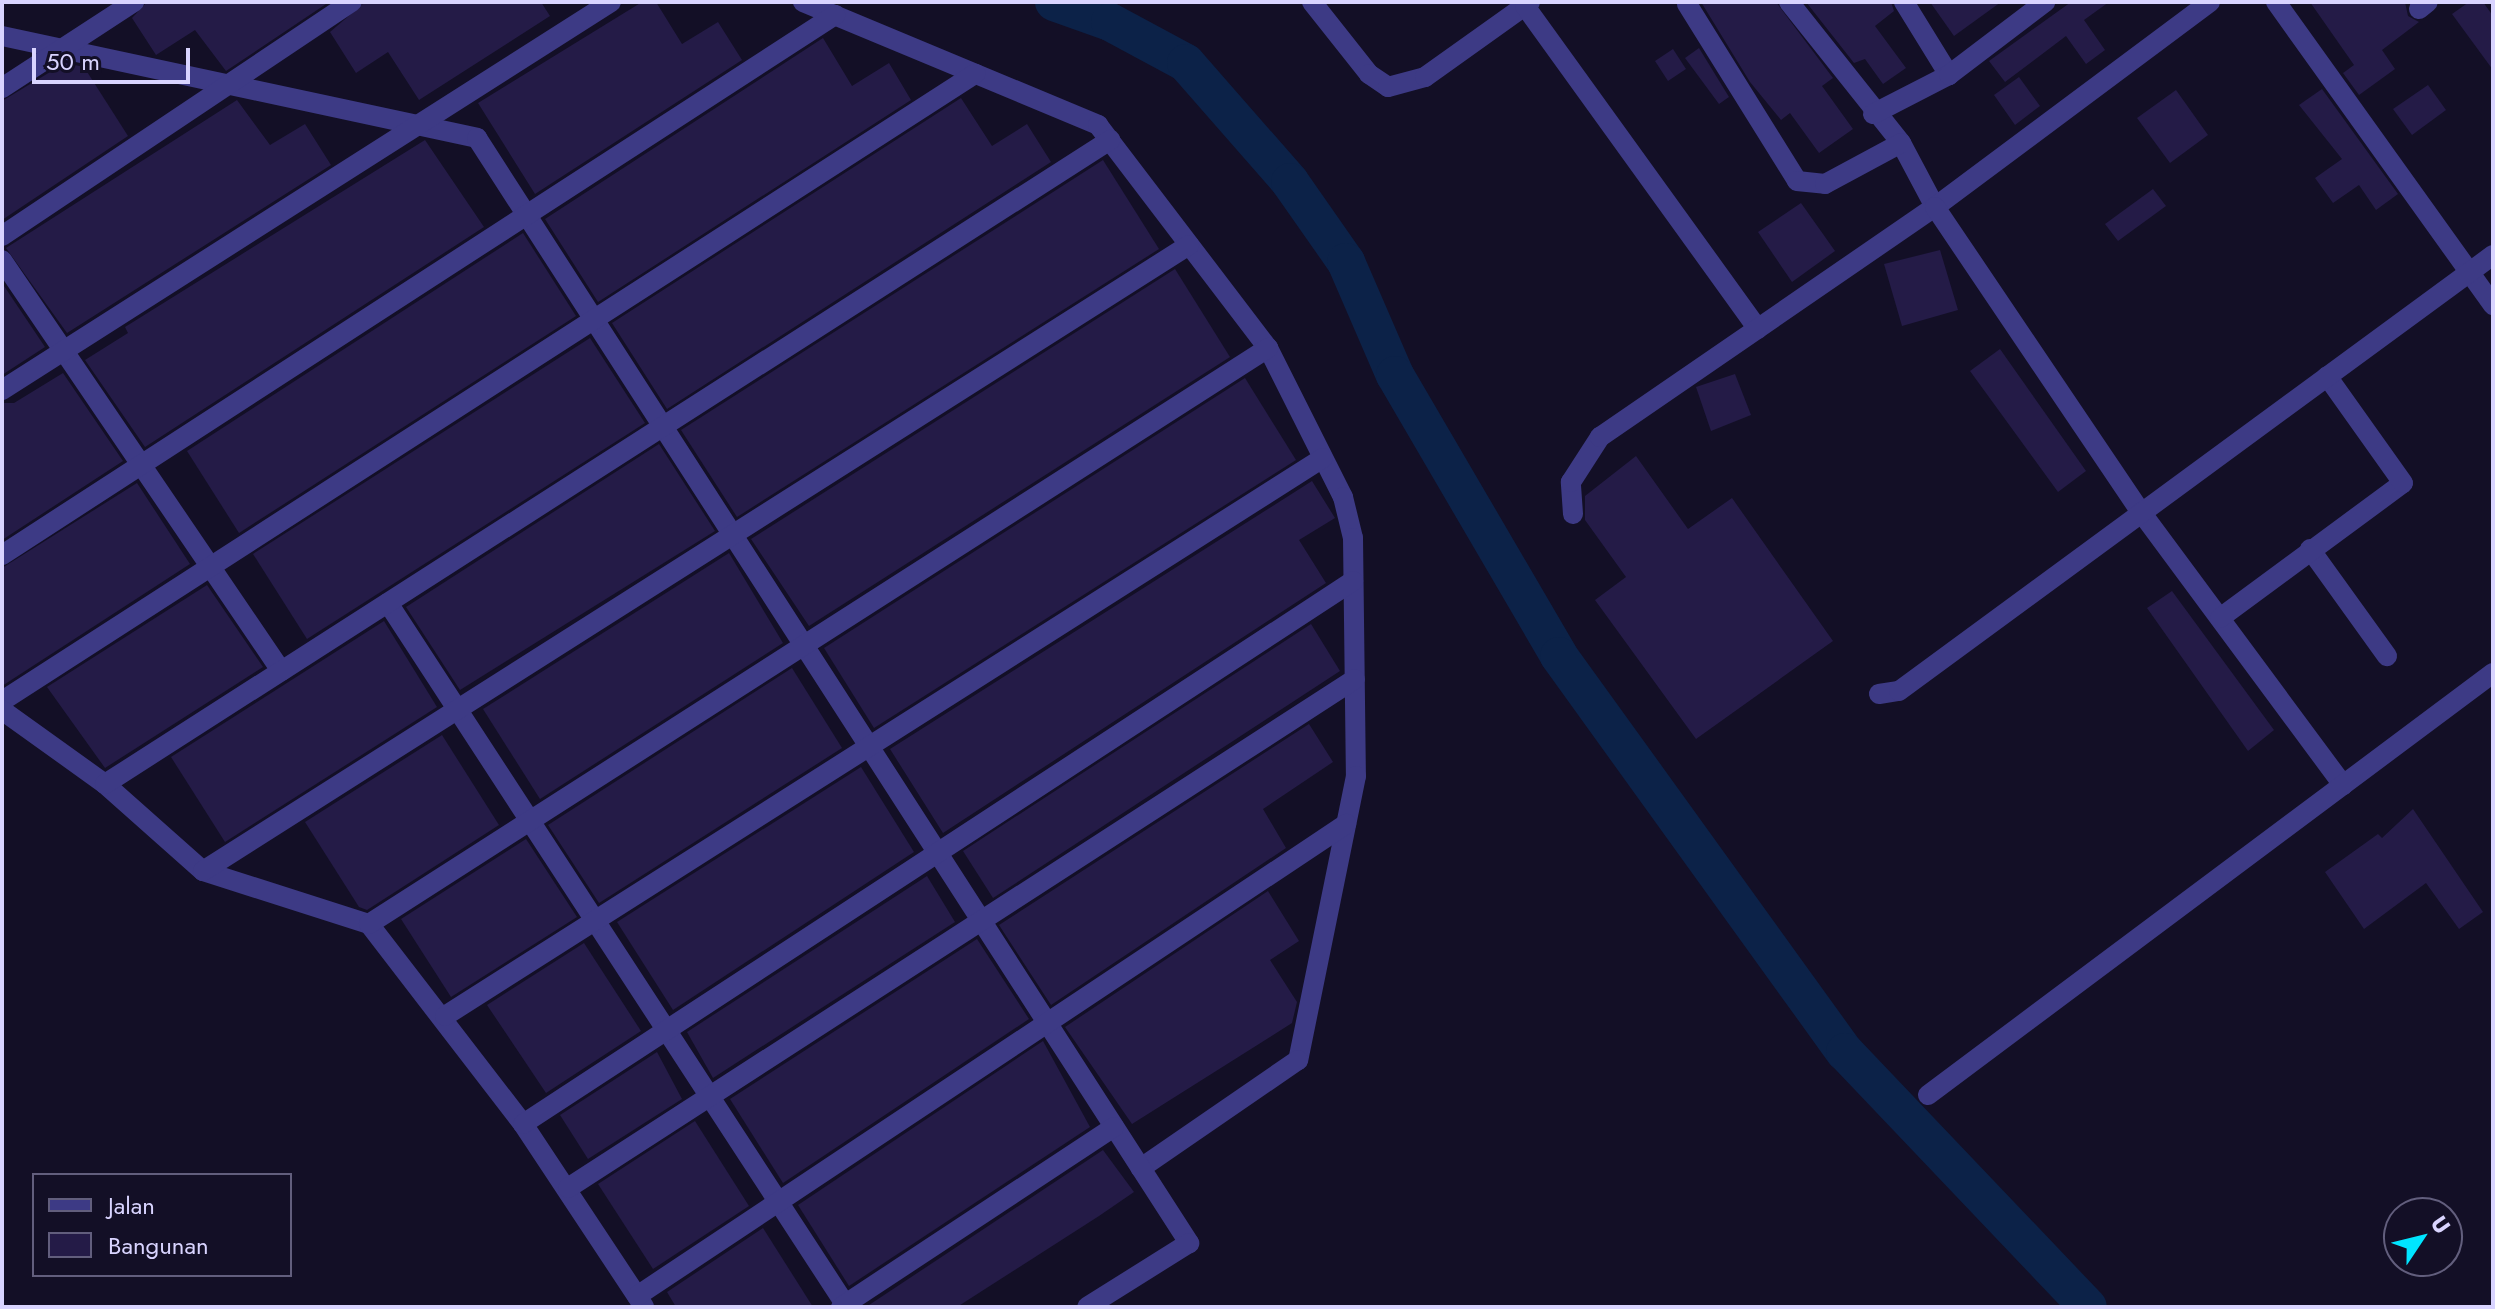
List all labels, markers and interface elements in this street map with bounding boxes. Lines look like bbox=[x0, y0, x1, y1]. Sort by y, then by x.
scale bar bbox=[36, 32, 194, 82]
text: 50 m bbox=[46, 44, 100, 79]
legend bbox=[32, 1173, 292, 1277]
text: Jalan bbox=[108, 1188, 155, 1223]
north arrow bbox=[2383, 1197, 2463, 1277]
text: U bbox=[2423, 1209, 2459, 1240]
text: Bangunan bbox=[108, 1228, 209, 1263]

